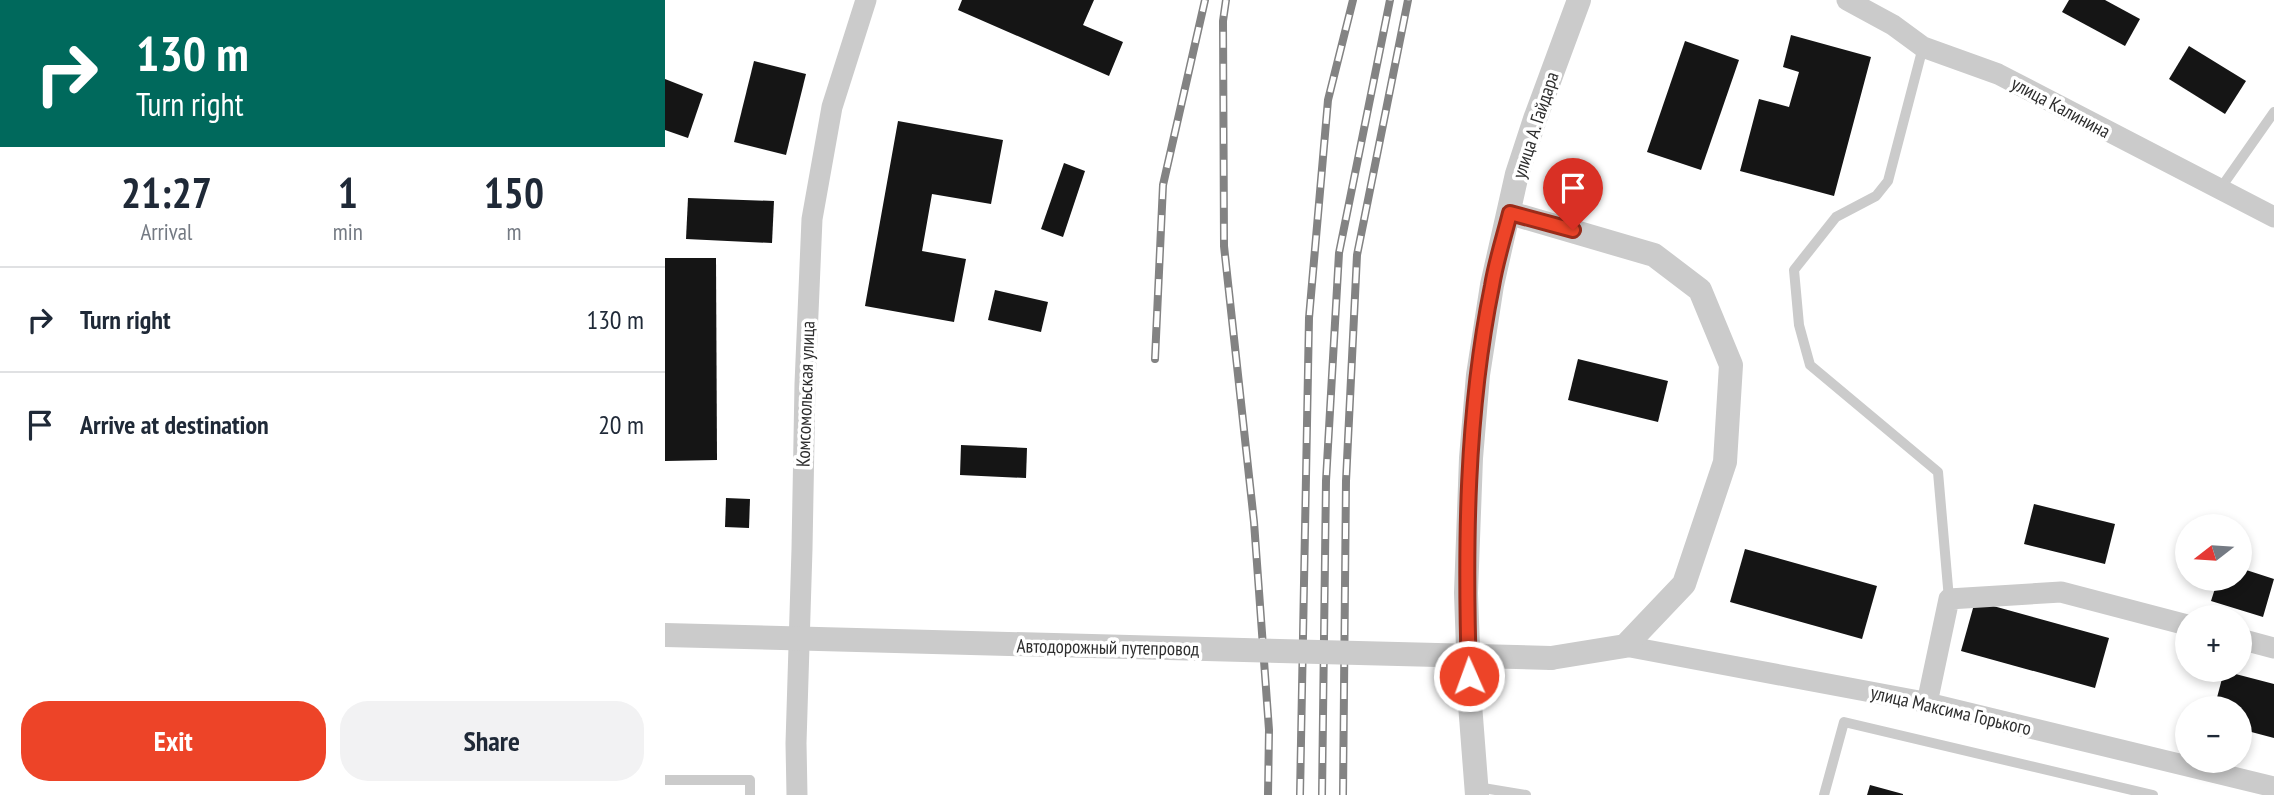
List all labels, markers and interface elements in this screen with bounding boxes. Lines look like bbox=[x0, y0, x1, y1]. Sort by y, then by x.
text: 130 m bbox=[136, 21, 249, 85]
icon: right bbox=[21, 28, 112, 119]
street label: улица А. Гайдара bbox=[1506, 69, 1564, 181]
street label: улица Калинина bbox=[2007, 71, 2115, 143]
text: Turn right bbox=[136, 83, 244, 125]
pin bbox=[1543, 158, 1603, 230]
text: 21:27 bbox=[121, 165, 212, 220]
text: 1 bbox=[338, 165, 358, 220]
text: 150 bbox=[484, 165, 544, 220]
icon: arrive bbox=[1554, 169, 1592, 207]
text: Arrival bbox=[140, 217, 192, 246]
text: min bbox=[333, 217, 363, 246]
text: m bbox=[506, 217, 521, 246]
icon: right bbox=[21, 301, 59, 339]
text: Turn right bbox=[80, 303, 171, 336]
text: 130 m bbox=[586, 303, 644, 336]
street label: Комсомольская улица bbox=[790, 321, 820, 467]
icon: arrive bbox=[21, 406, 59, 444]
text: Arrive at destination bbox=[80, 408, 269, 441]
text: 20 m bbox=[598, 408, 644, 441]
north arrow bbox=[2175, 514, 2252, 592]
map controls bbox=[2175, 514, 2252, 773]
button: + bbox=[2175, 605, 2252, 682]
street label: Автодорожный путепровод bbox=[1016, 633, 1200, 661]
position arrow bbox=[1432, 639, 1506, 713]
street label: улица Максима Горького bbox=[1868, 680, 2034, 740]
button: − bbox=[2175, 696, 2252, 773]
button: Exit bbox=[21, 701, 326, 781]
button: Share bbox=[340, 701, 644, 781]

